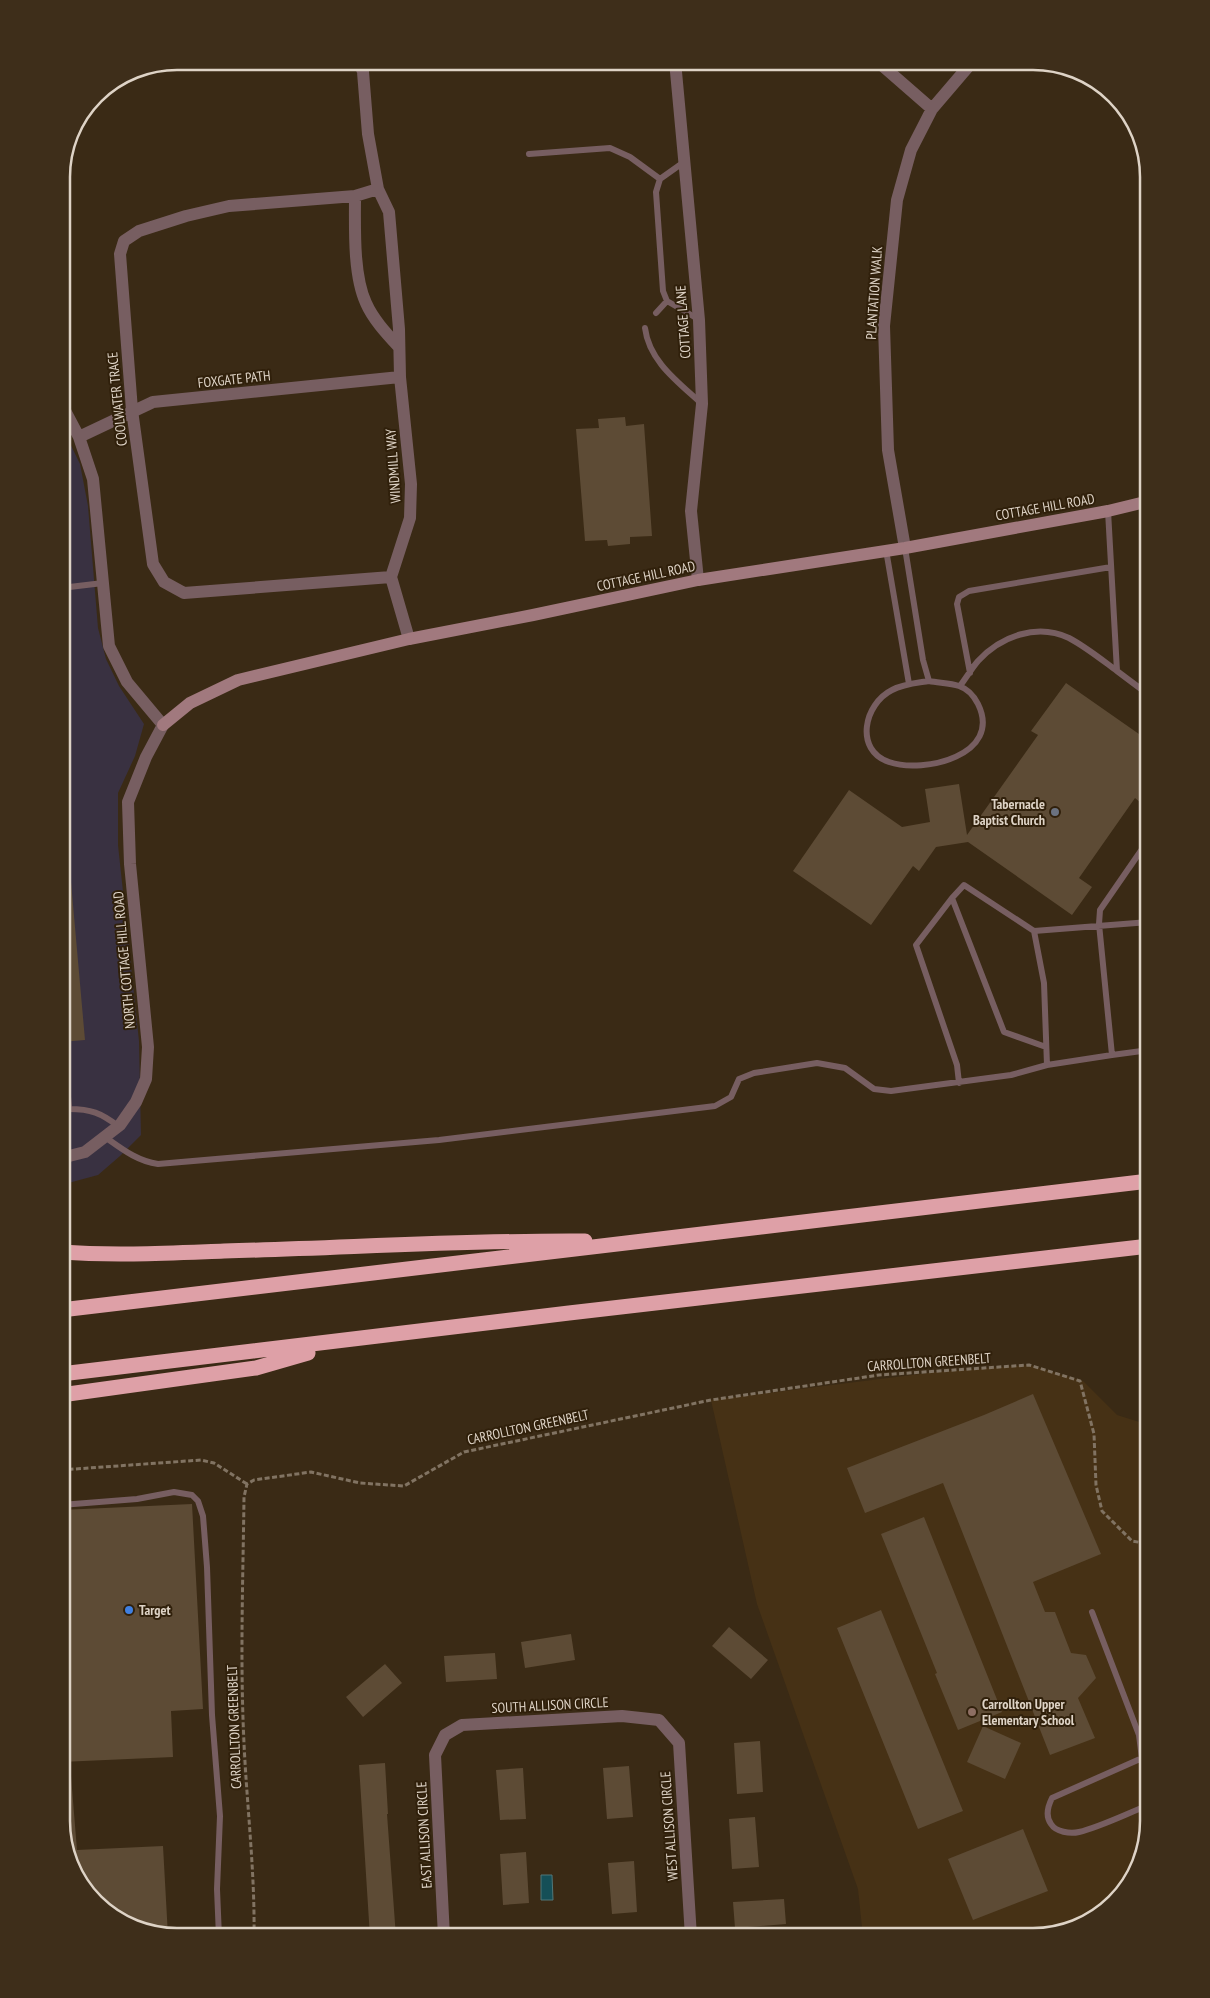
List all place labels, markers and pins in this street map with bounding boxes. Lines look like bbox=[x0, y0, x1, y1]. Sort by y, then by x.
place label: Tabernacle Baptist Church bbox=[973, 795, 1045, 829]
marker: Tabernacle Baptist Church bbox=[1049, 806, 1061, 818]
place label: Target bbox=[139, 1601, 171, 1619]
marker: Target bbox=[123, 1604, 135, 1616]
place label: Carrollton Upper Elementary School bbox=[982, 1695, 1075, 1729]
marker: Carrollton Upper Elementary School bbox=[966, 1706, 978, 1718]

